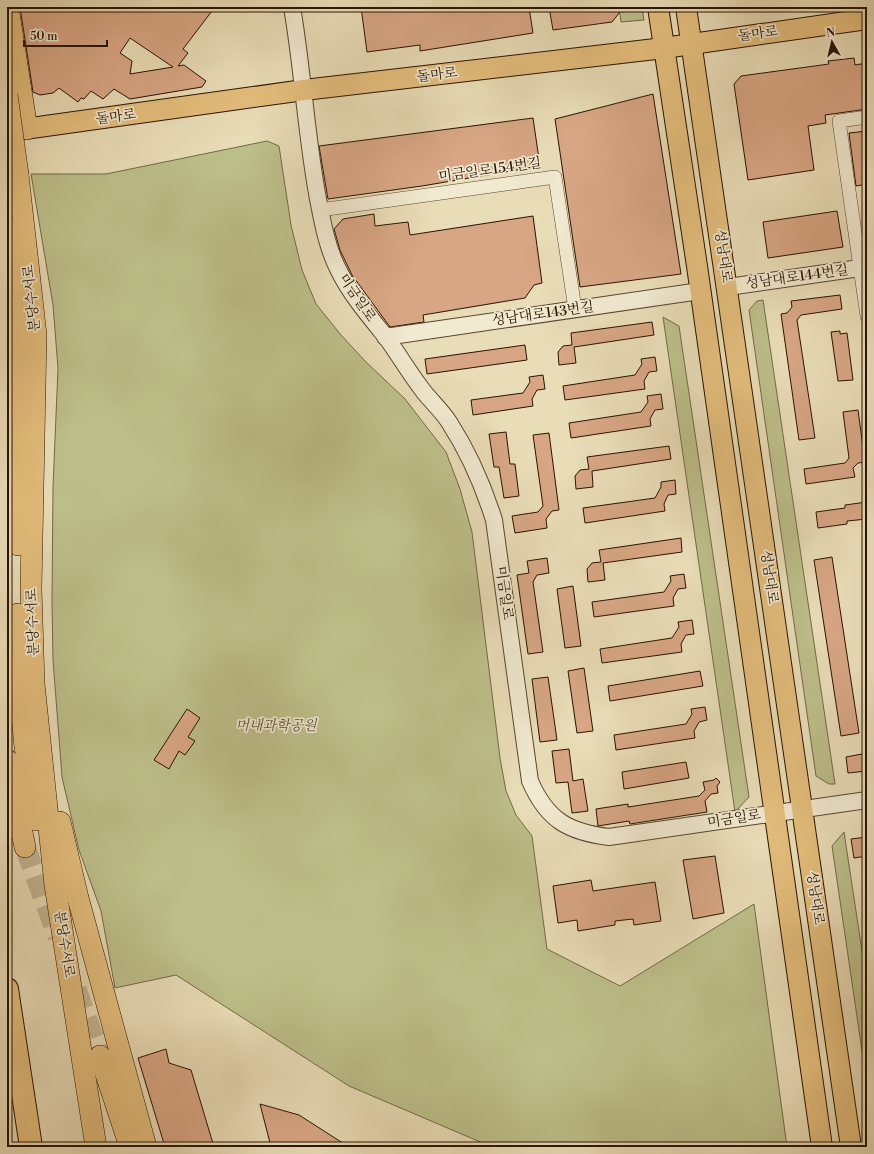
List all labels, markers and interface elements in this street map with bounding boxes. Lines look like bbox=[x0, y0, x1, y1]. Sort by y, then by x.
scale bar bbox=[24, 22, 107, 48]
street label: 돌마로 bbox=[737, 22, 780, 46]
north arrow bbox=[812, 22, 852, 62]
text: N bbox=[825, 26, 836, 41]
text: 50 m bbox=[30, 29, 58, 44]
street label: 돌마로 bbox=[416, 64, 459, 86]
street label: 돌마로 bbox=[95, 105, 138, 129]
street label: 미금일로154번길 bbox=[437, 154, 543, 186]
street label: 성남대로 bbox=[710, 228, 736, 285]
street label: 성남대로144번길 bbox=[744, 261, 850, 293]
street label: 분당수서로 bbox=[19, 263, 44, 333]
street label: 미금일로 bbox=[334, 271, 380, 326]
street label: 성남대로143번길 bbox=[491, 298, 595, 330]
street label: 성남대로 bbox=[756, 549, 782, 606]
street label: 미금일로 bbox=[491, 565, 517, 622]
street label: 분당수서로 bbox=[23, 587, 43, 656]
park label: 머내과학공원 bbox=[235, 717, 318, 735]
street label: 미금일로 bbox=[706, 806, 763, 832]
street label: 성남대로 bbox=[802, 870, 828, 927]
street label: 분당수서로 bbox=[50, 909, 78, 979]

